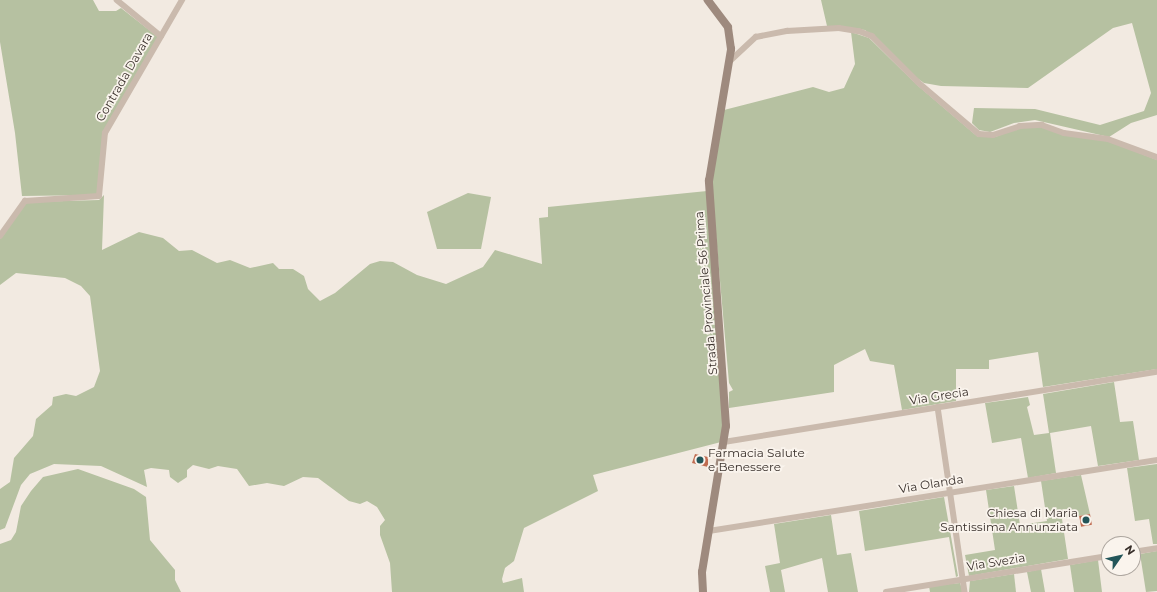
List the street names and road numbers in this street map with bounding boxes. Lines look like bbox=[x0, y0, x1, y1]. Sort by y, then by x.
street label: Contrada Davara bbox=[93, 30, 155, 124]
street label: Strada Provinciale 56 Prima bbox=[692, 211, 720, 375]
street label: Via Grecia bbox=[908, 384, 970, 408]
street label: Via Olanda bbox=[898, 472, 964, 496]
street label: Via Svezia bbox=[966, 550, 1026, 574]

